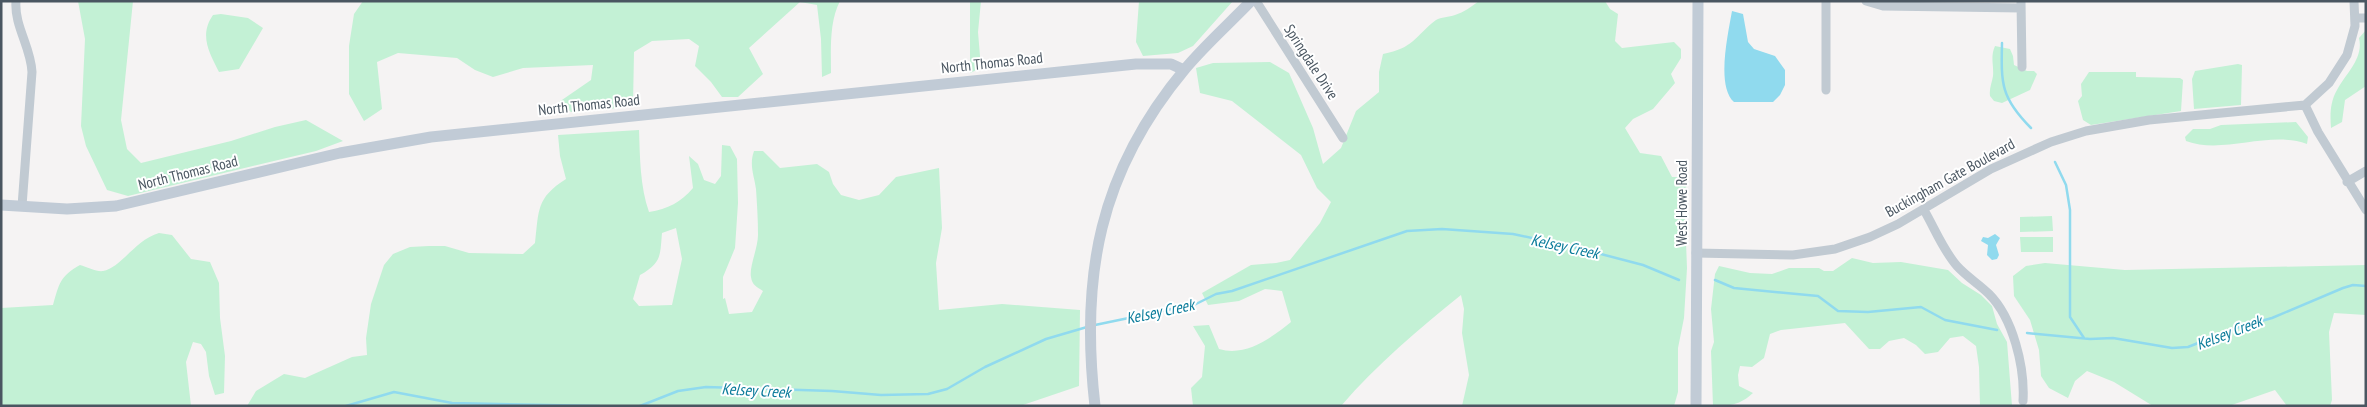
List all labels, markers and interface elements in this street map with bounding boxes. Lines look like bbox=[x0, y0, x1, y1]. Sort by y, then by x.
street label: Springdale Drive bbox=[1280, 20, 1343, 103]
street label: North Thomas Road bbox=[940, 48, 1044, 77]
street label: North Thomas Road bbox=[537, 90, 641, 119]
street label: Buckingham Gate Boulevard bbox=[1882, 134, 2018, 221]
street label: North Thomas Road bbox=[136, 151, 240, 194]
street label: West Howe Road bbox=[1672, 160, 1691, 246]
water label: Kelsey Creek bbox=[1529, 229, 1603, 263]
water label: Kelsey Creek bbox=[1124, 294, 1198, 328]
water label: Kelsey Creek bbox=[2193, 310, 2267, 354]
water label: Kelsey Creek bbox=[721, 378, 793, 402]

